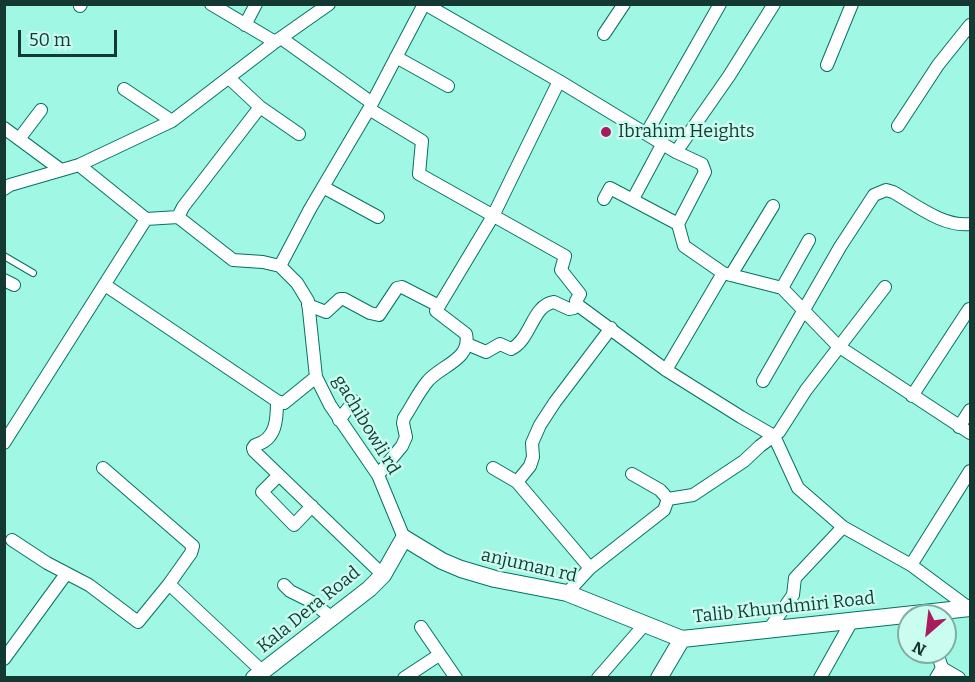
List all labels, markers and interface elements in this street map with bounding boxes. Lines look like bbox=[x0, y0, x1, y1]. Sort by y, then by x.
scale bar bbox=[21, 18, 120, 56]
text: 50 m bbox=[29, 29, 71, 51]
place label: Ibrahim Heights bbox=[618, 121, 755, 143]
marker: Ibrahim Heights bbox=[599, 125, 613, 139]
street label: gachibowli rd bbox=[328, 371, 404, 479]
street label: anjuman rd bbox=[479, 545, 579, 587]
street label: Kala Dera Road bbox=[253, 562, 365, 658]
street label: Talib Khundmiri Road bbox=[692, 588, 876, 628]
north arrow bbox=[897, 604, 957, 664]
text: N bbox=[909, 637, 929, 660]

